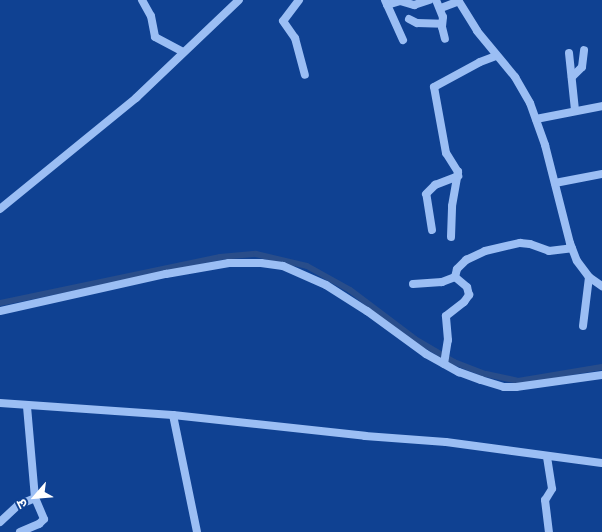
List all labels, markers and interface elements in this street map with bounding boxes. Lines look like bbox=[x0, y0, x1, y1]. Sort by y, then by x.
north arrow bbox=[10, 472, 60, 522]
text: उ bbox=[12, 496, 32, 512]

